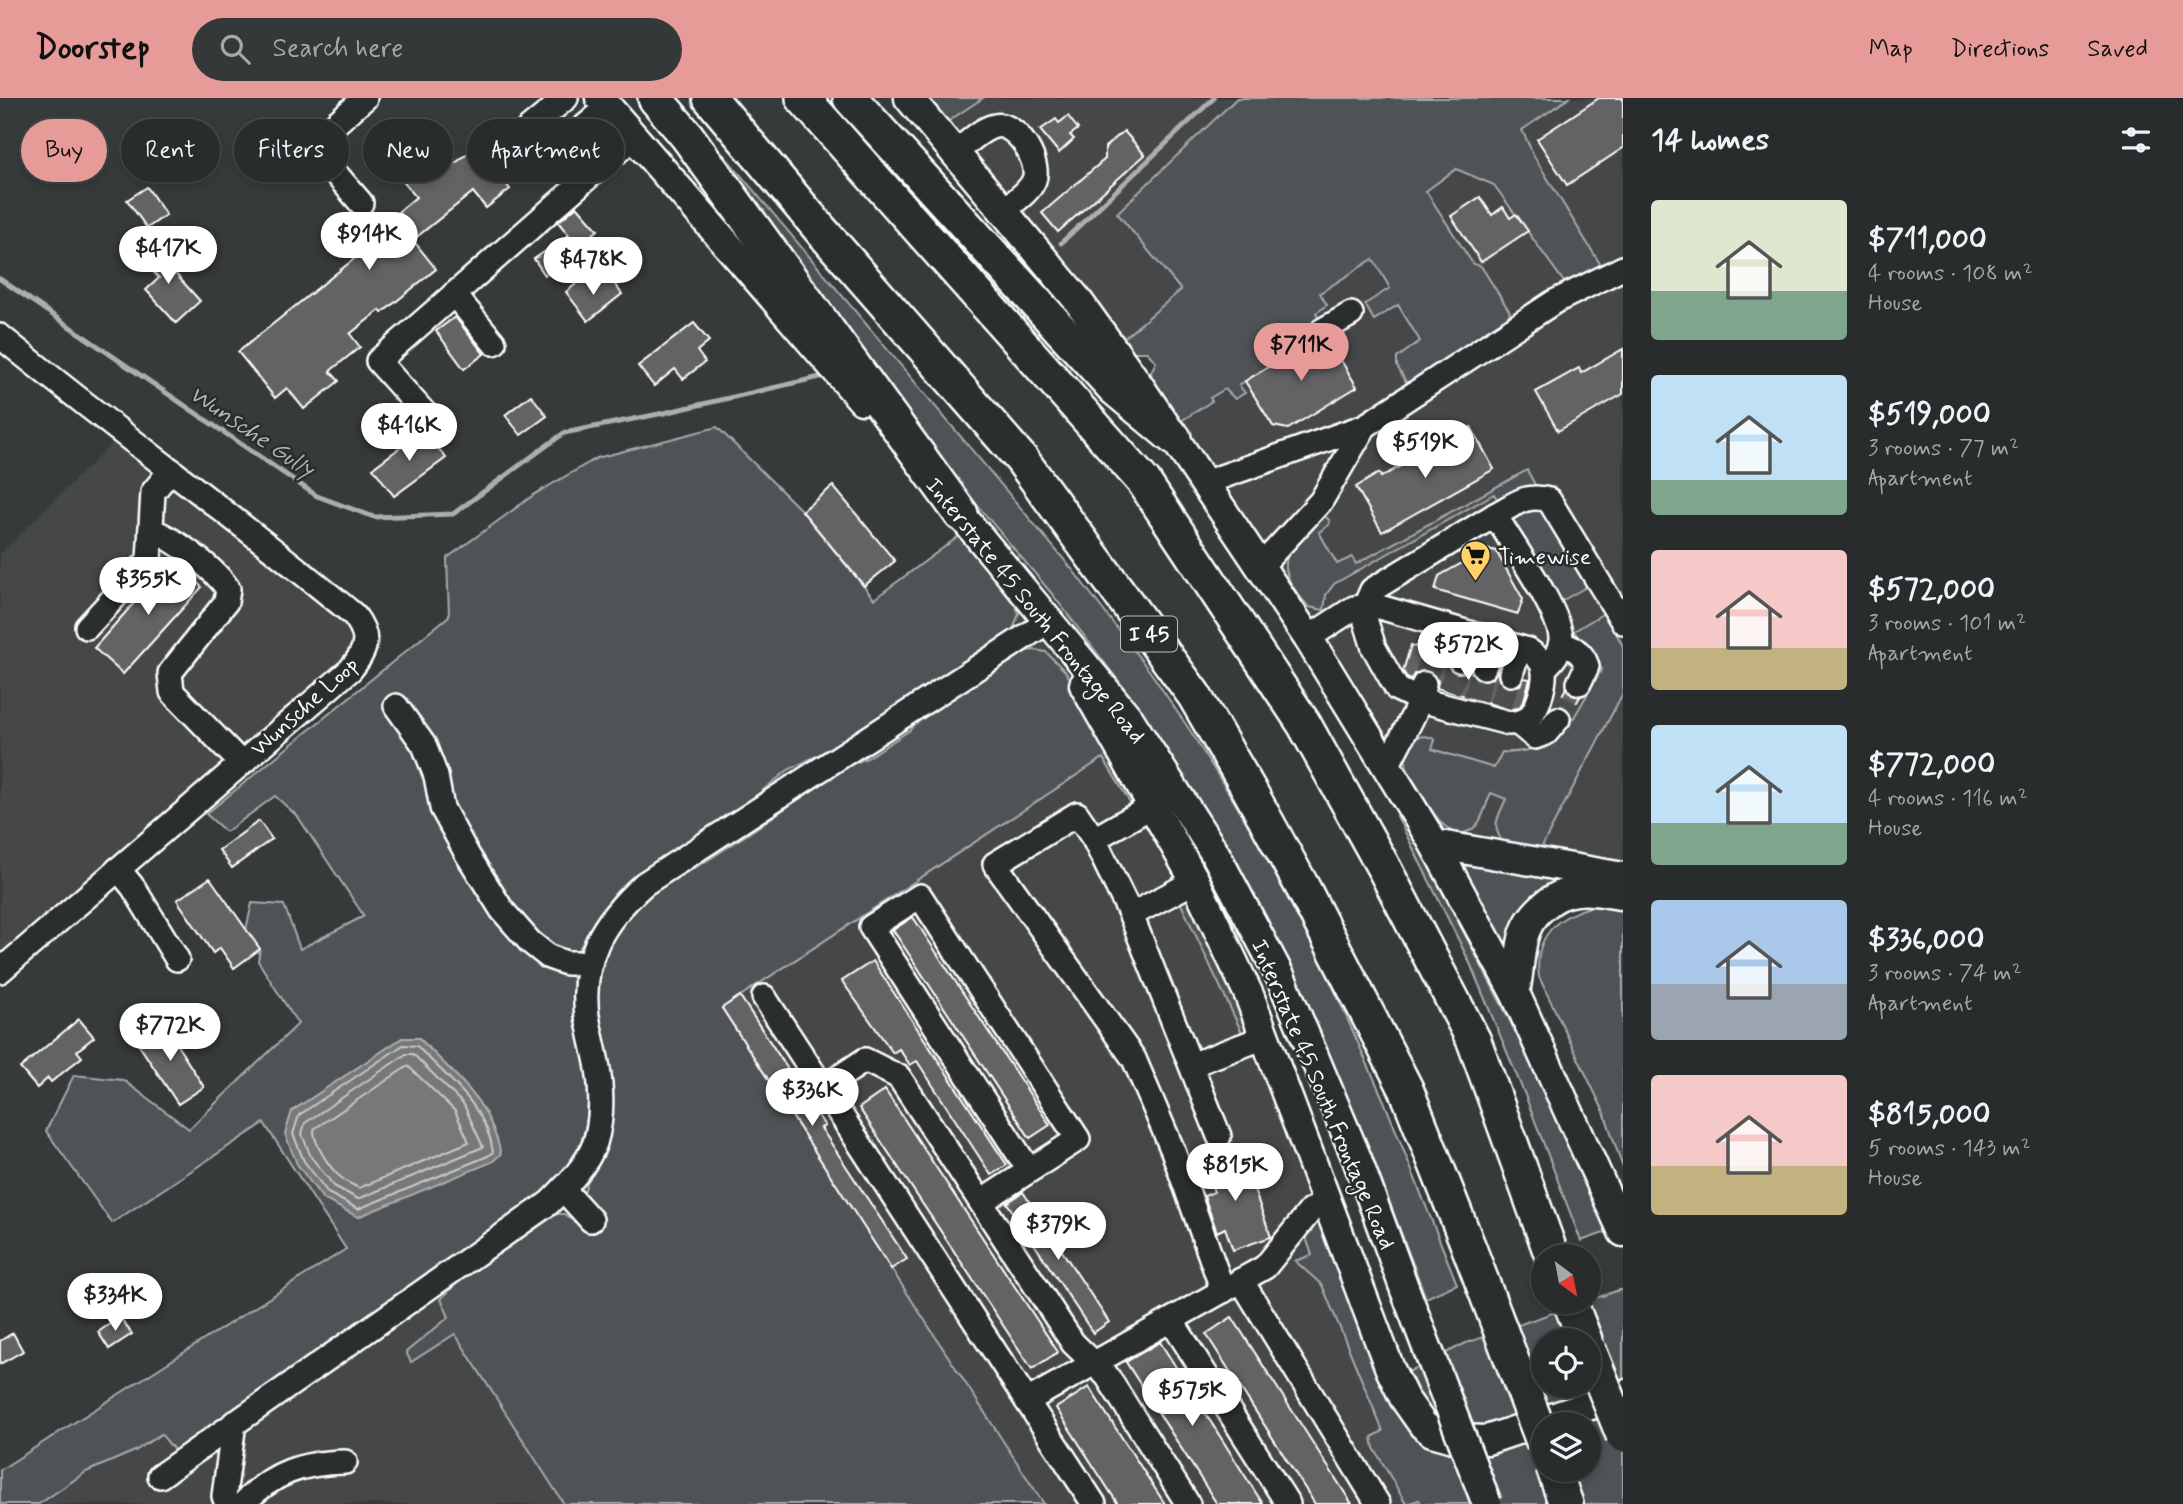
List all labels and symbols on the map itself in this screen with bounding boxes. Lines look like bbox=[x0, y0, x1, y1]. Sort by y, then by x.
pin: $914K bbox=[320, 212, 418, 272]
pin: $417K bbox=[119, 226, 217, 286]
pin: $478K bbox=[544, 238, 642, 297]
pin: $711K bbox=[1252, 324, 1350, 383]
water label: Wunsche Gully bbox=[183, 379, 321, 486]
pin: $416K bbox=[360, 404, 458, 463]
pin: $519K bbox=[1376, 420, 1474, 480]
street label: Interstate 45 South Frontage Road bbox=[916, 472, 1151, 752]
supermarket icon: Timewise bbox=[1458, 539, 1492, 583]
place label: Timewise bbox=[1498, 543, 1591, 573]
pin: $355K bbox=[99, 558, 197, 617]
road number: I 45 bbox=[1121, 616, 1177, 652]
pin: $572K bbox=[1419, 622, 1517, 682]
street label: Wunsche Loop bbox=[245, 651, 366, 764]
street label: Interstate 45 South Frontage Road bbox=[1241, 935, 1401, 1255]
pin: $772K bbox=[121, 1004, 219, 1063]
pin: $336K bbox=[763, 1068, 861, 1128]
pin: $815K bbox=[1186, 1144, 1284, 1203]
pin: $379K bbox=[1009, 1202, 1107, 1262]
north arrow bbox=[1531, 1244, 1601, 1314]
pin: $334K bbox=[66, 1274, 164, 1333]
pin: $575K bbox=[1143, 1368, 1241, 1428]

